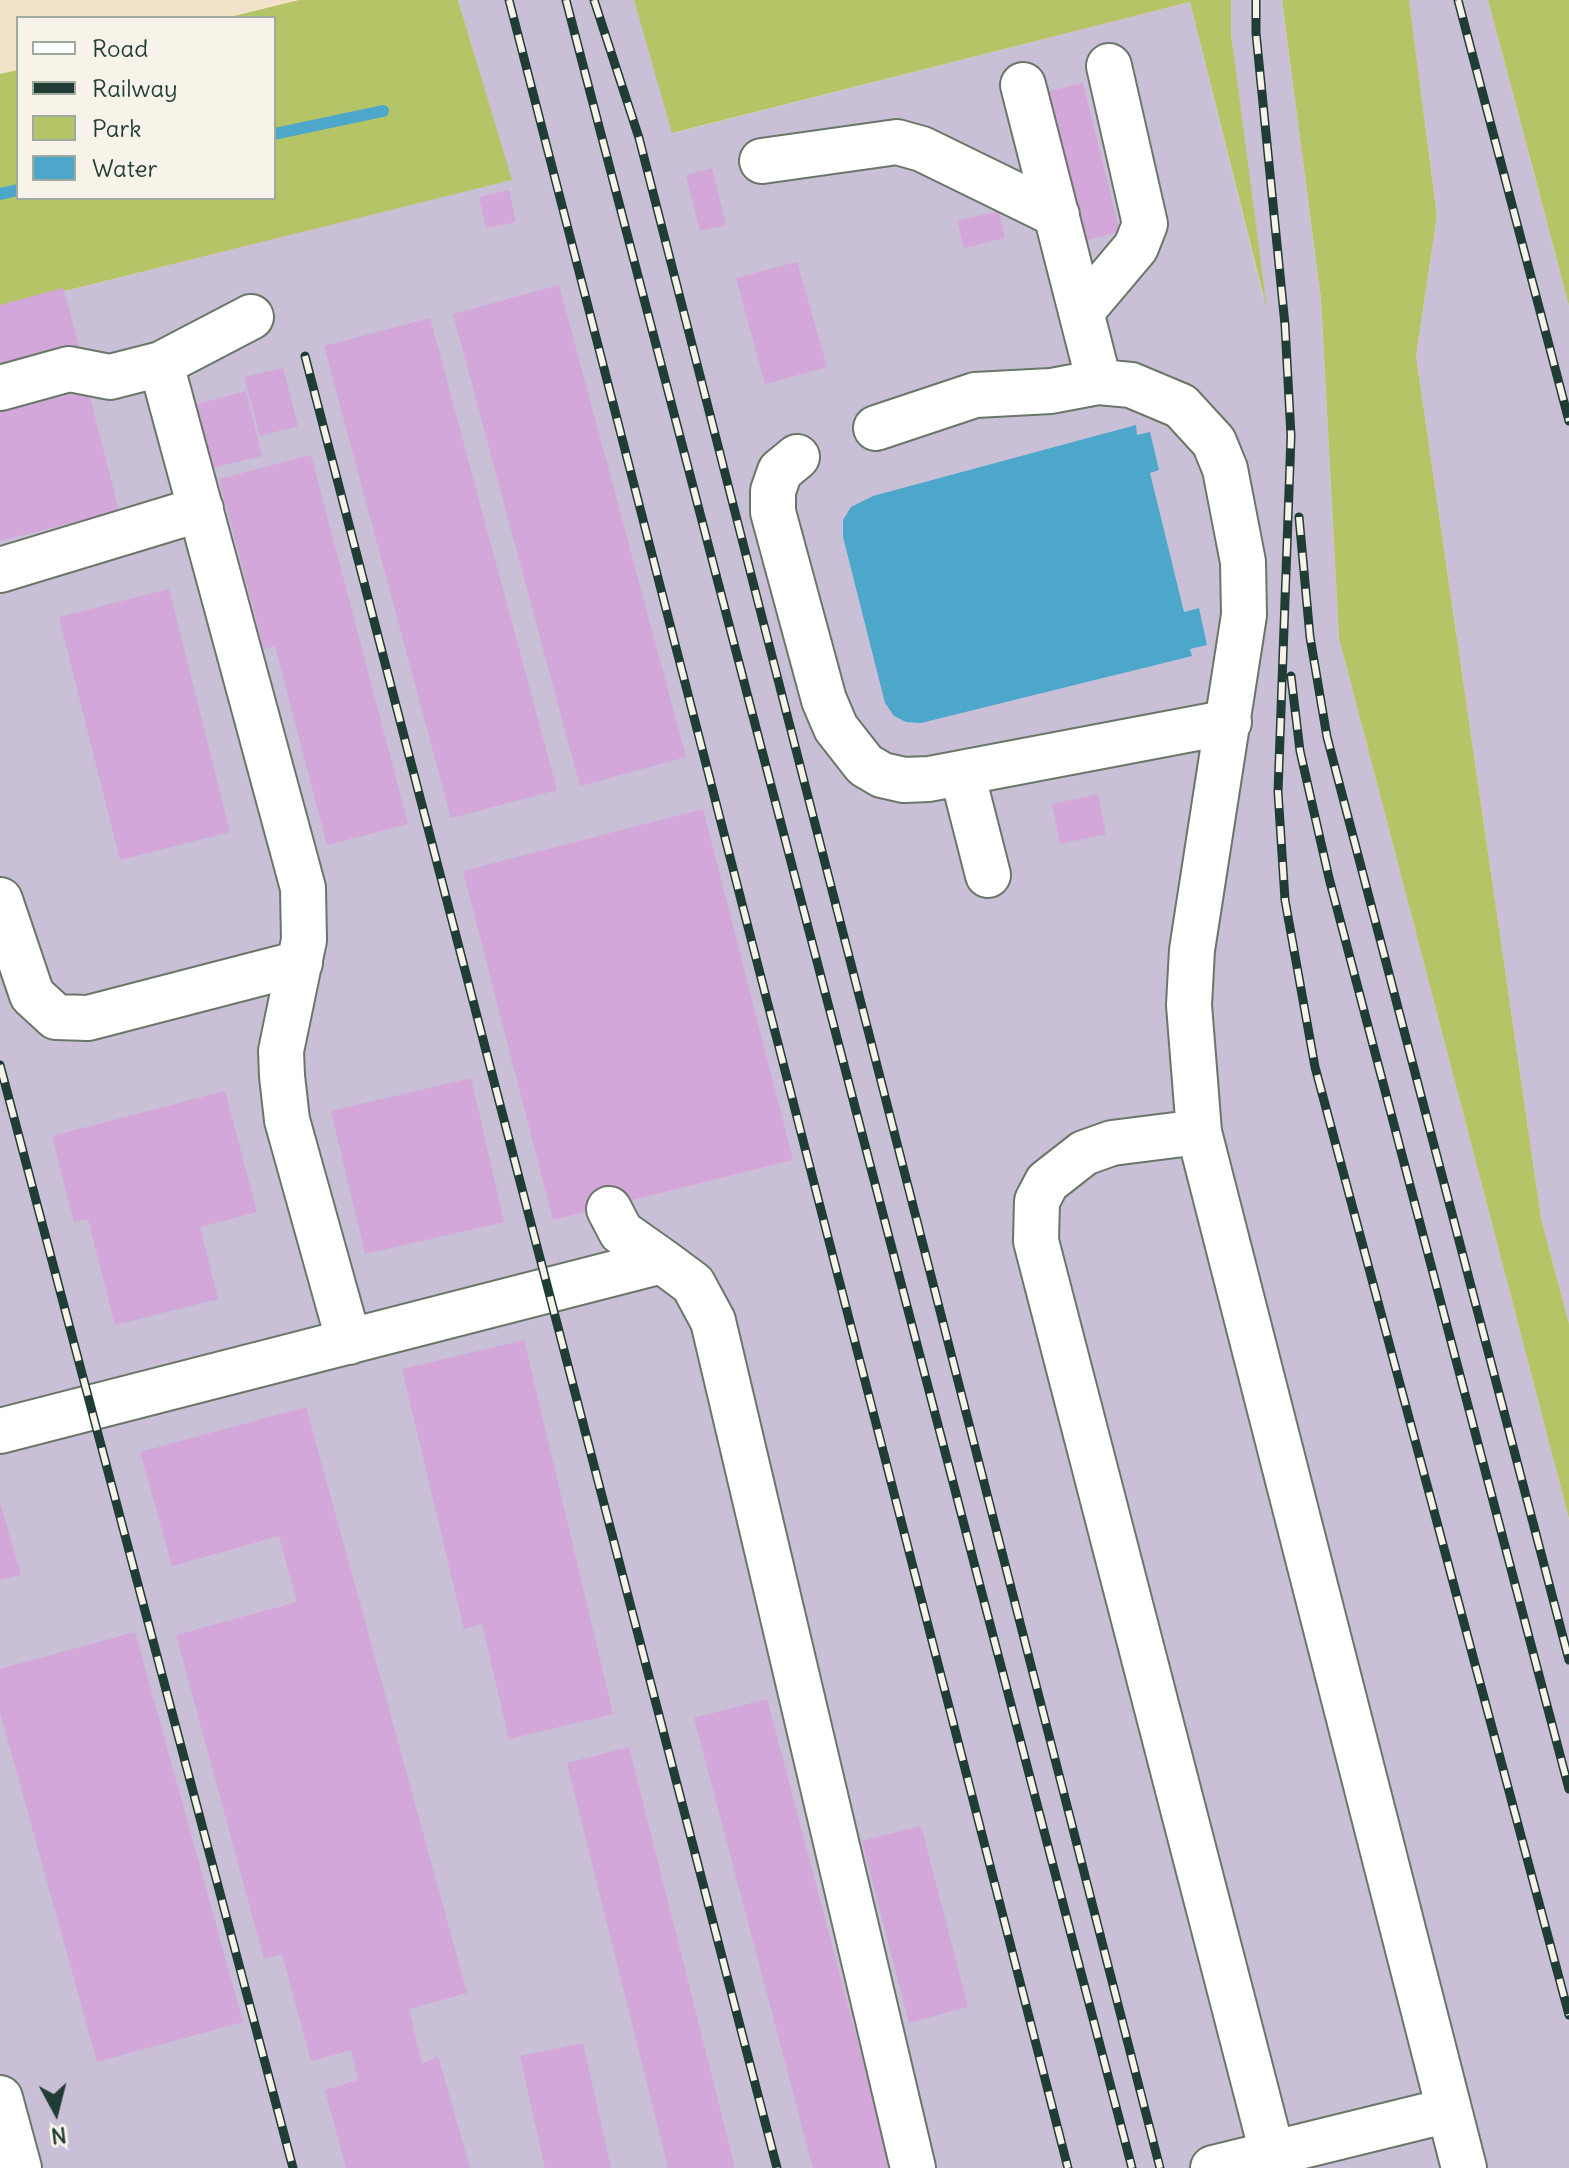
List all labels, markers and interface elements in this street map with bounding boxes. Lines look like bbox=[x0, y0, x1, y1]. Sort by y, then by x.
legend bbox=[16, 16, 276, 200]
text: Road bbox=[92, 33, 148, 63]
text: Railway bbox=[92, 73, 178, 103]
text: Park bbox=[92, 113, 142, 143]
text: Water bbox=[92, 153, 157, 183]
north arrow bbox=[16, 2072, 96, 2152]
text: N bbox=[50, 2121, 68, 2151]

